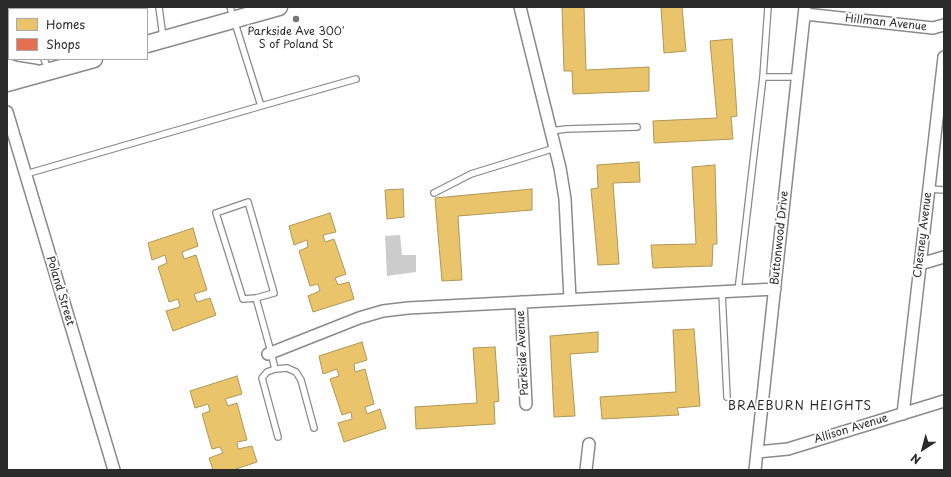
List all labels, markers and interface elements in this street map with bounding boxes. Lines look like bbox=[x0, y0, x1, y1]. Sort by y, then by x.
legend bbox=[8, 8, 148, 60]
street label: Hillman Avenue bbox=[844, 12, 928, 34]
marker: Parkside Ave 300' S of Poland St bbox=[291, 14, 301, 24]
text: Homes bbox=[46, 15, 85, 33]
place label: Parkside Ave 300' S of Poland St bbox=[248, 25, 344, 51]
text: Shops bbox=[46, 35, 80, 53]
street label: Buttonwood Drive bbox=[768, 190, 792, 286]
street label: Chesney Avenue bbox=[911, 191, 935, 279]
street label: Poland Street bbox=[43, 255, 77, 327]
street label: Parkside Avenue bbox=[514, 310, 532, 396]
district label: BRAEBURN HEIGHTS bbox=[728, 400, 872, 414]
street label: Allison Avenue bbox=[813, 412, 889, 446]
north arrow bbox=[903, 429, 943, 469]
text: N bbox=[907, 450, 924, 469]

